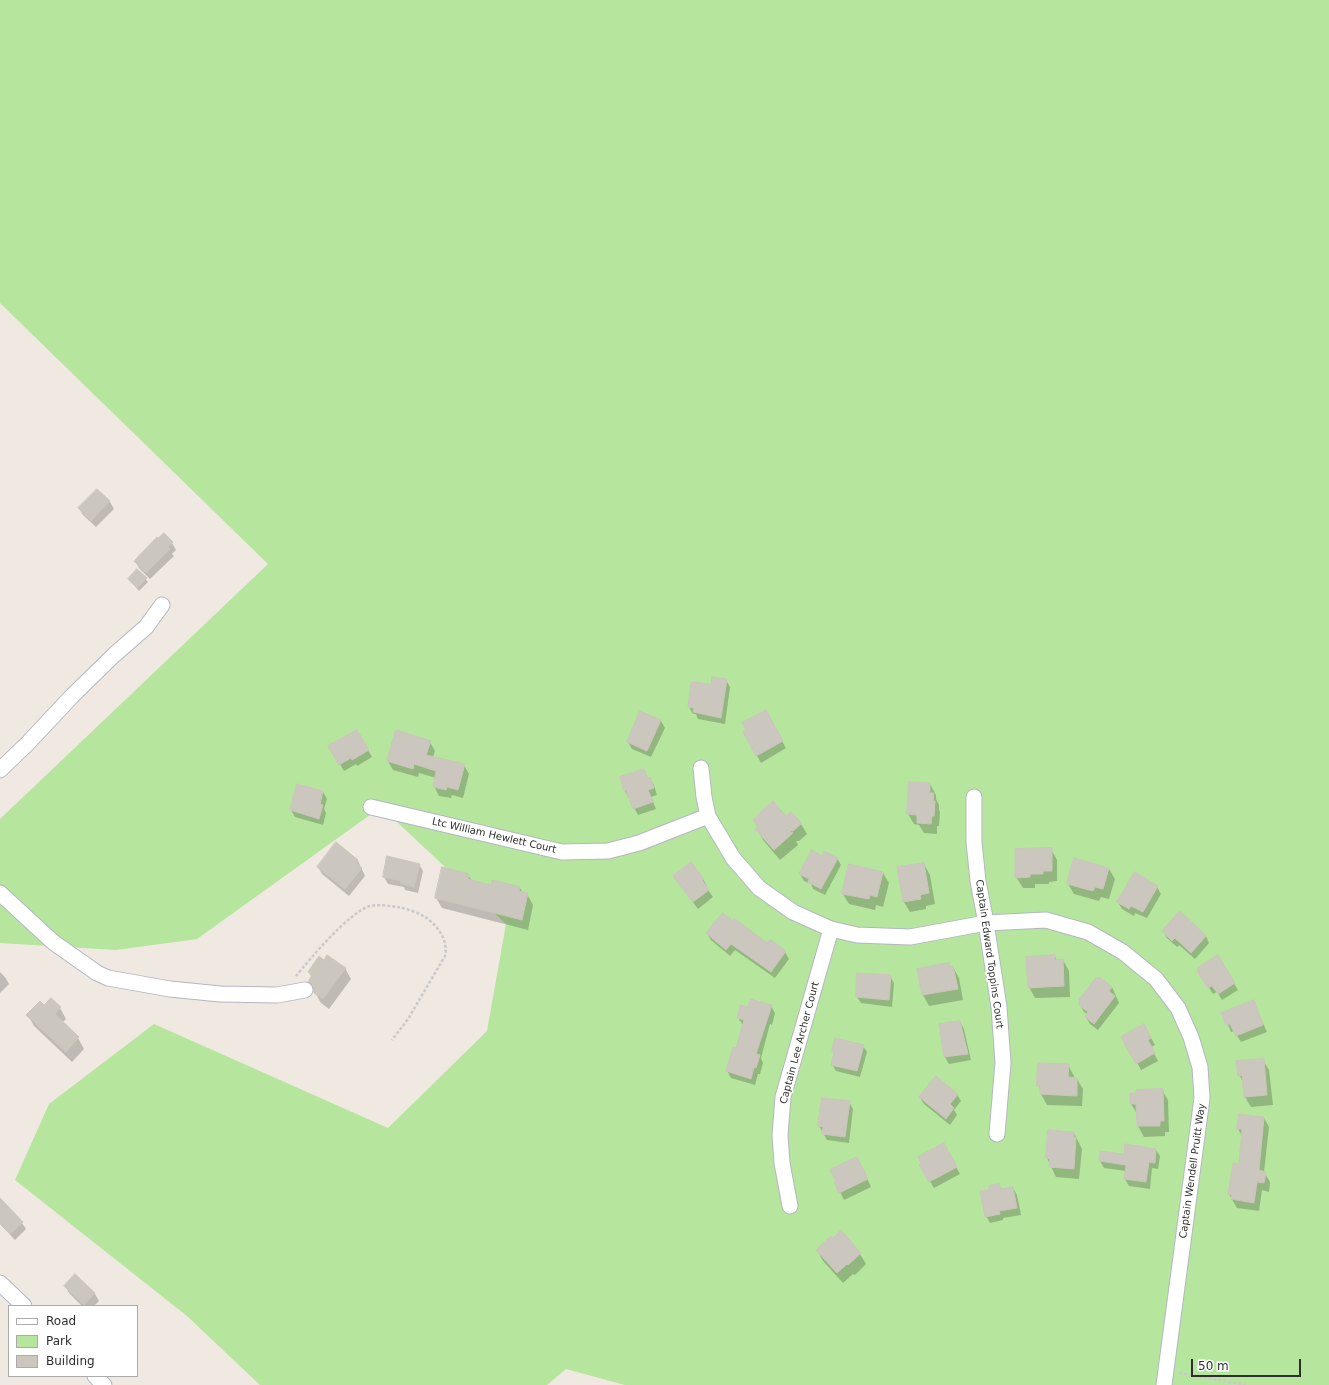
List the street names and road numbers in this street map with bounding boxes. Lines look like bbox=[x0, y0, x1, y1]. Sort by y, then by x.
street label: Ltc William Hewlett Court bbox=[431, 816, 557, 856]
street label: Captain Edward Toppins Court bbox=[973, 879, 1005, 1029]
street label: Captain Lee Archer Court bbox=[778, 981, 822, 1105]
street label: Captain Wendell Pruitt Way bbox=[1178, 1103, 1208, 1239]

